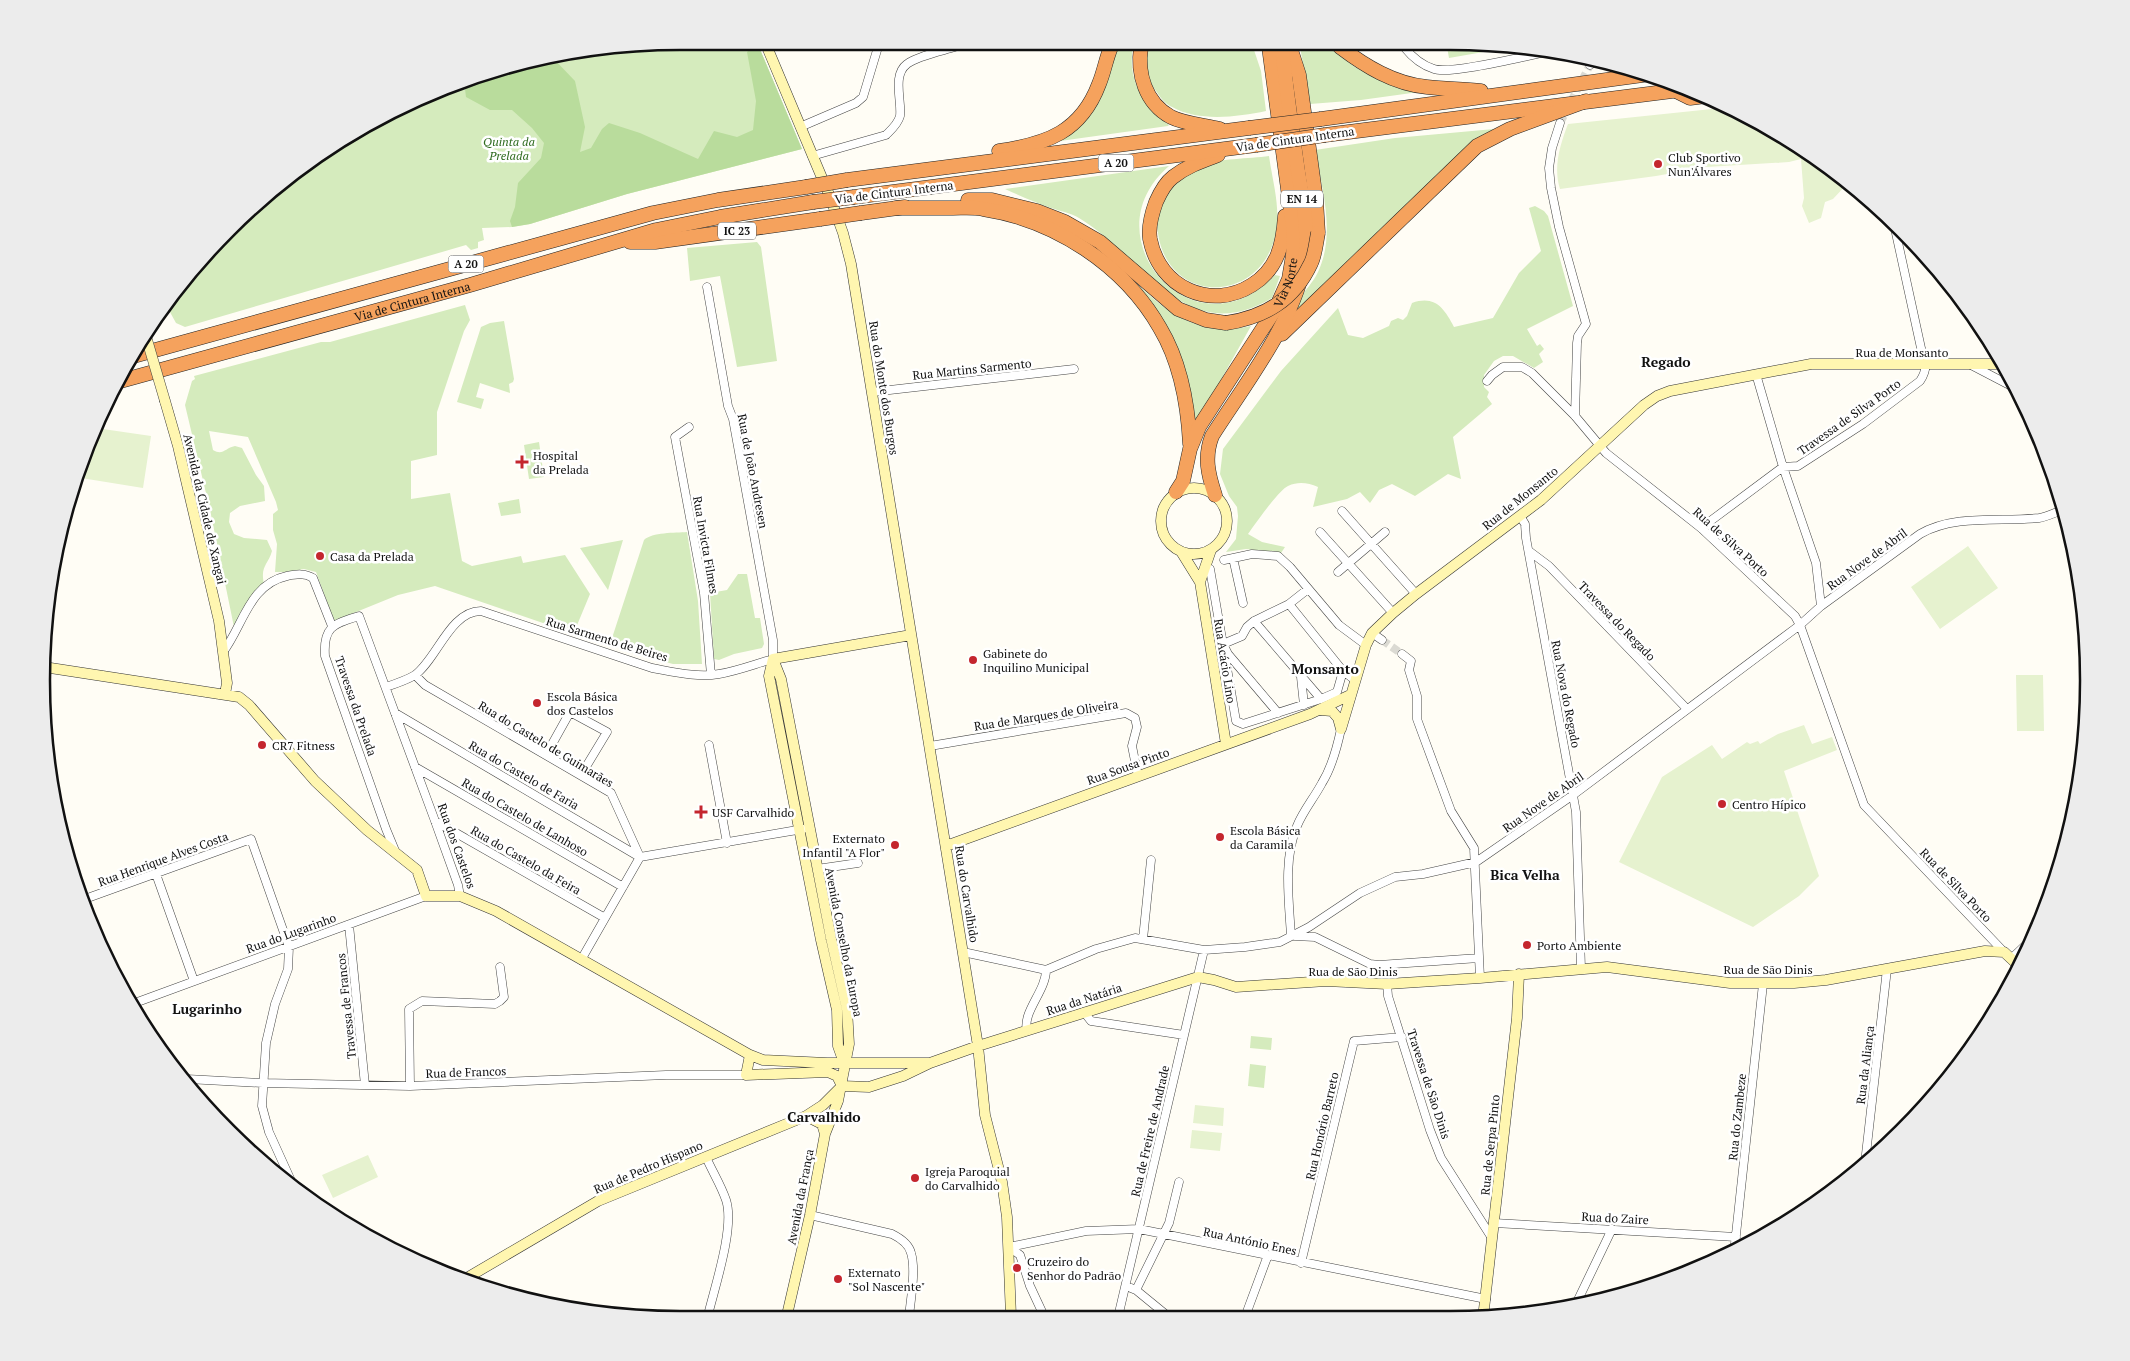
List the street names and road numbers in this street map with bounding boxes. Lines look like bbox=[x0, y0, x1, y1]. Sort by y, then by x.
street label: Via de Cintura Interna bbox=[1235, 123, 1355, 155]
road number: A 20 bbox=[1098, 154, 1134, 172]
street label: Via de Cintura Interna bbox=[834, 177, 954, 207]
road number: EN 14 bbox=[1281, 190, 1323, 208]
road number: IC 23 bbox=[718, 222, 756, 240]
road number: A 20 bbox=[448, 255, 484, 272]
street label: Via Norte bbox=[1270, 256, 1300, 309]
street label: Via de Cintura Interna bbox=[352, 278, 472, 324]
street label: Rua do Monte dos Burgos bbox=[866, 320, 902, 456]
street label: Rua de Monsanto bbox=[1856, 345, 1949, 360]
street label: Rua Martins Sarmento bbox=[912, 355, 1033, 383]
street label: Travessa de Silva Porto bbox=[1795, 376, 1904, 458]
street label: Rua de João Andresen bbox=[735, 413, 771, 529]
street label: Avenida da Cidade de Xangai bbox=[180, 432, 230, 586]
street label: Rua de Monsanto bbox=[1479, 463, 1561, 533]
street label: Rua Invicta Filmes bbox=[690, 495, 722, 595]
street label: Rua de Silva Porto bbox=[1690, 504, 1772, 580]
street label: Rua Nove de Abril bbox=[1824, 525, 1910, 593]
street label: Travessa do Regado bbox=[1575, 578, 1659, 664]
street label: Rua Sarmento de Beires bbox=[544, 613, 670, 665]
street label: Rua Acácio Lino bbox=[1211, 618, 1239, 705]
street label: Rua Nova do Regado bbox=[1548, 639, 1584, 749]
street label: Travessa da Prelada bbox=[332, 654, 380, 758]
street label: Rua de Marques de Oliveira bbox=[973, 696, 1119, 734]
street label: Rua do Castelo de Guimarães bbox=[476, 698, 616, 790]
street label: Rua do Castelo de Faria bbox=[466, 737, 582, 813]
street label: Rua Sousa Pinto bbox=[1085, 744, 1172, 788]
street label: Rua Nove de Abril bbox=[1500, 768, 1587, 836]
street label: Rua do Castelo de Lanhoso bbox=[459, 775, 591, 859]
street label: Rua dos Castelos bbox=[435, 801, 479, 891]
street label: Rua do Castelo da Feira bbox=[468, 822, 584, 898]
street label: Rua Henrique Alves Costa bbox=[96, 828, 230, 890]
street label: Rua do Carvalhido bbox=[952, 844, 982, 944]
street label: Rua de Silva Porto bbox=[1917, 845, 1995, 925]
street label: Avenida Conselho da Europa bbox=[822, 866, 866, 1018]
street label: Rua do Lugarinho bbox=[244, 910, 338, 956]
street label: Travessa de Francos bbox=[333, 952, 359, 1060]
street label: Rua de São Dinis bbox=[1723, 962, 1813, 977]
street label: Rua de São Dinis bbox=[1308, 964, 1398, 979]
street label: Rua da Natária bbox=[1044, 980, 1124, 1018]
street label: Rua da Aliança bbox=[1853, 1025, 1877, 1105]
street label: Travessa de São Dinis bbox=[1404, 1027, 1454, 1141]
street label: Rua de Francos bbox=[425, 1063, 507, 1081]
street label: Rua de Freire de Andrade bbox=[1128, 1064, 1172, 1198]
street label: Rua Honório Barreto bbox=[1302, 1070, 1342, 1181]
street label: Rua do Zambeze bbox=[1725, 1073, 1749, 1161]
street label: Rua de Serpa Pinto bbox=[1477, 1094, 1503, 1196]
street label: Rua de Pedro Hispano bbox=[591, 1137, 705, 1197]
street label: Avenida da França bbox=[783, 1148, 817, 1246]
street label: Rua do Zaire bbox=[1581, 1209, 1649, 1227]
street label: Rua António Enes bbox=[1202, 1224, 1298, 1258]

